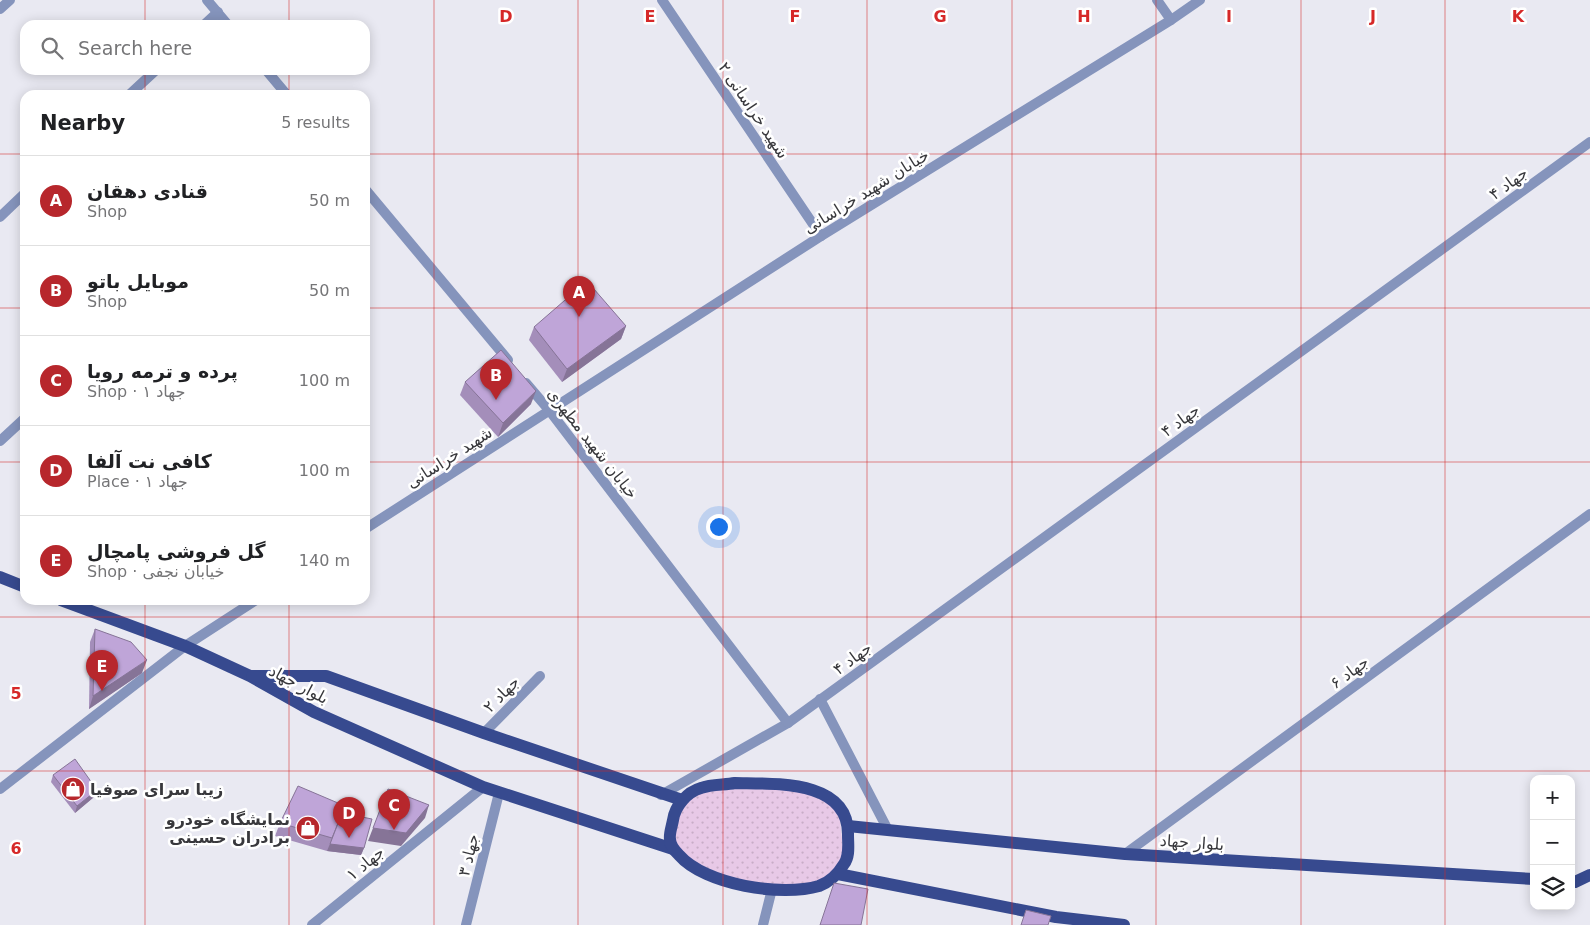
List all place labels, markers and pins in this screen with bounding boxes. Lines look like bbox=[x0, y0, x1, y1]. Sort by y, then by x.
pin: A bbox=[563, 276, 595, 317]
pin: B bbox=[480, 359, 512, 400]
pin: E bbox=[86, 650, 118, 691]
shop icon: زیبا سرای صوفیا bbox=[60, 776, 86, 802]
place label: زیبا سرای صوفیا bbox=[90, 780, 223, 799]
pin: C bbox=[378, 789, 410, 830]
pin: D bbox=[333, 797, 365, 838]
place label: نمایشگاه خودرو برادران حسینی bbox=[165, 810, 290, 847]
shop icon: نمایشگاه خودرو برادران حسینی bbox=[295, 815, 321, 841]

